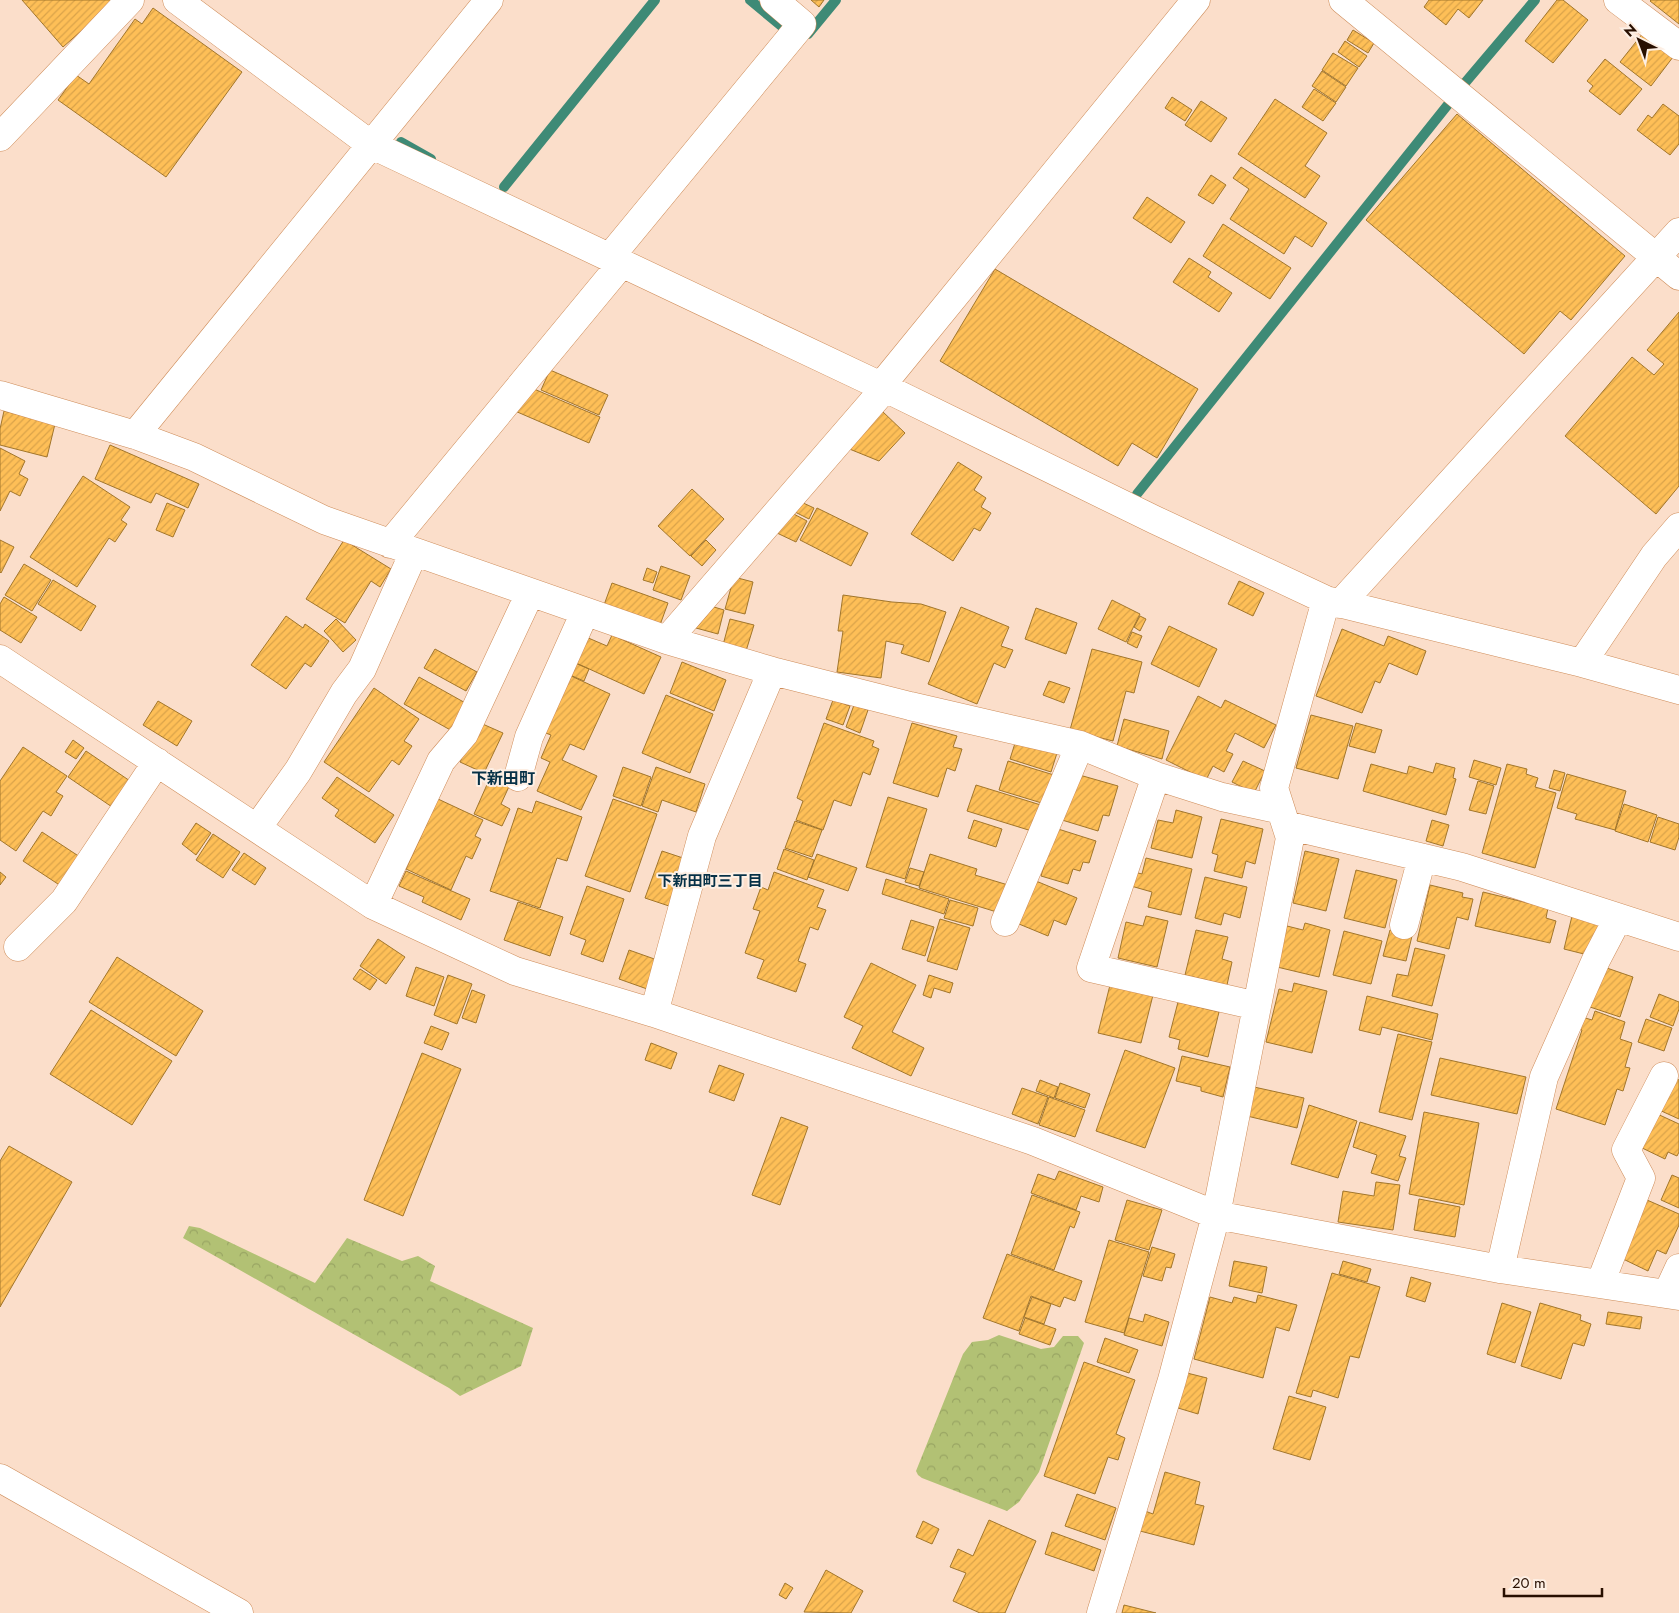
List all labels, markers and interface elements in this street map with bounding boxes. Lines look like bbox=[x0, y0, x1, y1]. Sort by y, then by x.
north arrow bbox=[1614, 15, 1664, 65]
text: N bbox=[1619, 19, 1641, 41]
district label: 下新田町 bbox=[471, 767, 535, 790]
district label: 下新田町三丁目 bbox=[657, 870, 763, 892]
scale bar bbox=[1504, 1566, 1602, 1598]
text: 20 m bbox=[1512, 1572, 1546, 1594]

